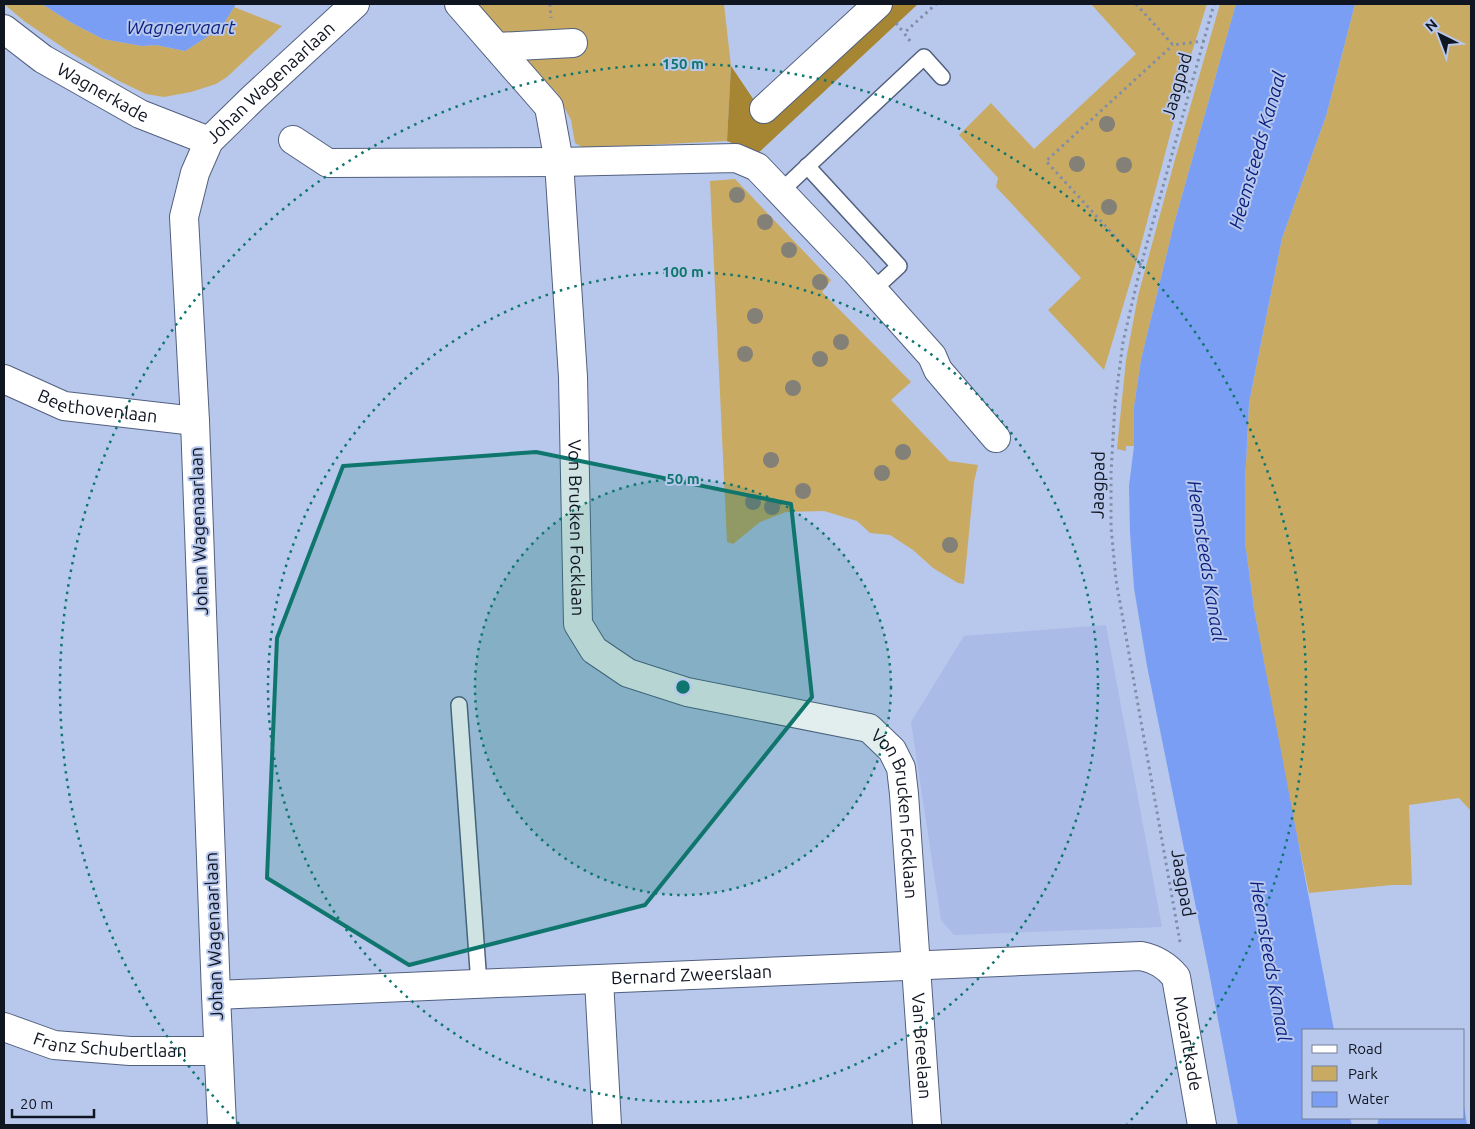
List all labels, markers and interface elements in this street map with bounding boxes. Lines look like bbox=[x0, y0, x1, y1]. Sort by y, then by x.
north arrow bbox=[1415, 10, 1465, 60]
water label: Wagnervaart bbox=[127, 16, 236, 38]
text: N bbox=[1422, 16, 1441, 35]
street label: Johan Wagenaarlaan bbox=[202, 17, 338, 147]
street label: Jaagpad bbox=[1157, 50, 1195, 121]
text: 150 m bbox=[662, 55, 704, 72]
street label: Wagnerkade bbox=[54, 58, 152, 125]
water label: Heemsteeds Kanaal bbox=[1224, 68, 1290, 231]
text: 100 m bbox=[662, 263, 704, 280]
street label: Beethovenlaan bbox=[35, 385, 159, 426]
street label: Von Brucken Focklaan bbox=[565, 439, 589, 616]
street label: Johan Wagenaarlaan bbox=[185, 447, 211, 615]
street label: Jaagpad bbox=[1086, 451, 1108, 519]
text: 50 m bbox=[666, 470, 700, 487]
water label: Heemsteeds Kanaal bbox=[1183, 479, 1231, 644]
centre of rings bbox=[674, 678, 692, 696]
street label: Von Brucken Focklaan bbox=[867, 724, 922, 899]
street label: Jaagpad bbox=[1168, 848, 1200, 918]
street label: Johan Wagenaarlaan bbox=[200, 852, 226, 1020]
water label: Heemsteeds Kanaal bbox=[1246, 879, 1296, 1044]
street label: Bernard Zweerslaan bbox=[611, 961, 773, 987]
street label: Van Breelaan bbox=[909, 992, 936, 1100]
street label: Mozartkade bbox=[1170, 994, 1207, 1092]
street label: Franz Schubertlaan bbox=[31, 1027, 187, 1060]
legend bbox=[1302, 1029, 1465, 1119]
text: Road bbox=[1348, 1040, 1383, 1057]
text: Park bbox=[1348, 1065, 1378, 1082]
scale bar bbox=[12, 1086, 95, 1118]
text: Water bbox=[1348, 1090, 1389, 1107]
text: 20 m bbox=[20, 1095, 53, 1112]

